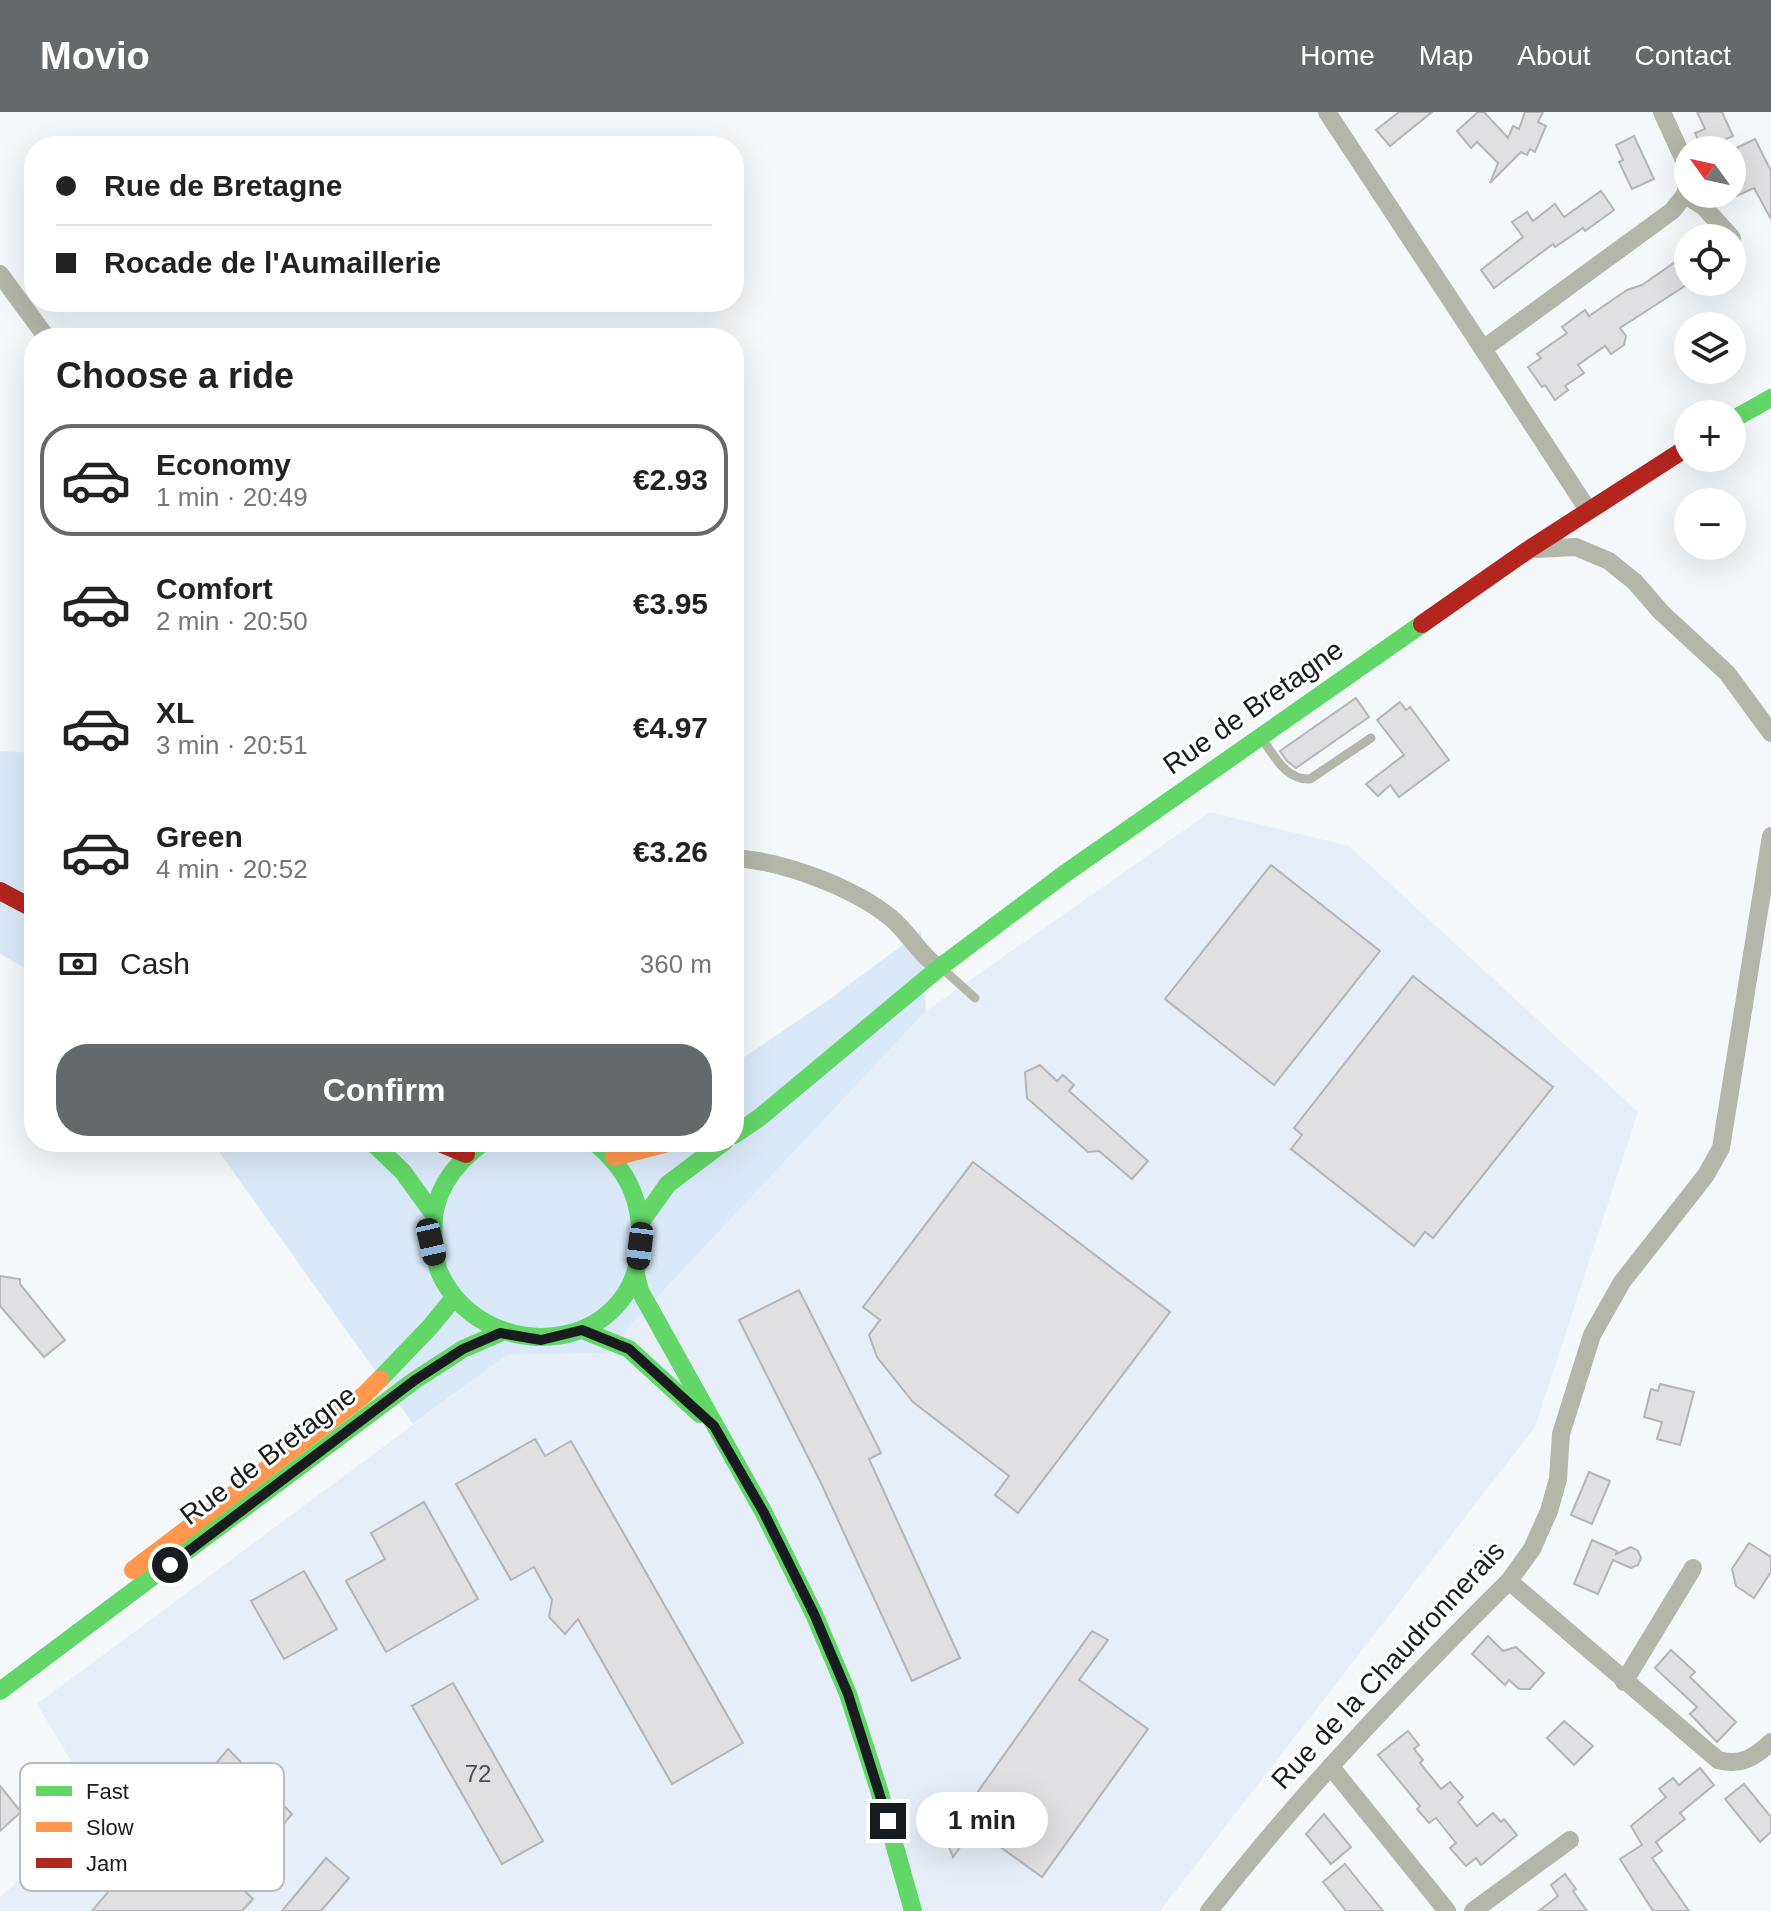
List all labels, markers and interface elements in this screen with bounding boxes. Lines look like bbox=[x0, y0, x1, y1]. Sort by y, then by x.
text: Movio bbox=[40, 35, 150, 77]
text: Home bbox=[1300, 40, 1375, 71]
text: Map bbox=[1419, 40, 1473, 71]
text: About bbox=[1517, 40, 1591, 71]
text: Contact bbox=[1635, 40, 1731, 71]
north arrow bbox=[1674, 136, 1746, 208]
map controls bbox=[1674, 136, 1746, 560]
text: Rue de Bretagne bbox=[104, 169, 342, 202]
button: locate bbox=[1674, 224, 1746, 296]
text: Rocade de l'Aumaillerie bbox=[104, 246, 441, 279]
button: layers bbox=[1674, 312, 1746, 384]
text: Choose a ride bbox=[56, 355, 294, 396]
button: + bbox=[1674, 400, 1746, 472]
icon: car bbox=[60, 444, 132, 516]
text: Economy bbox=[156, 448, 291, 481]
text: €2.93 bbox=[633, 463, 708, 496]
text: 1 min · 20:49 bbox=[156, 482, 308, 512]
button: − bbox=[1674, 488, 1746, 560]
icon: car bbox=[60, 568, 132, 640]
text: Comfort bbox=[156, 572, 273, 605]
text: €3.95 bbox=[633, 587, 708, 620]
text: 2 min · 20:50 bbox=[156, 606, 308, 636]
street label: Rue de Bretagne bbox=[1157, 634, 1349, 780]
icon: car bbox=[60, 692, 132, 764]
text: XL bbox=[156, 696, 194, 729]
text: €4.97 bbox=[633, 711, 708, 744]
text: 3 min · 20:51 bbox=[156, 730, 308, 760]
icon: car bbox=[60, 816, 132, 888]
text: Green bbox=[156, 820, 243, 853]
text: €3.26 bbox=[633, 835, 708, 868]
text: 4 min · 20:52 bbox=[156, 854, 308, 884]
icon: cash bbox=[56, 942, 100, 986]
text: Cash bbox=[120, 947, 190, 980]
text: 360 m bbox=[640, 949, 712, 979]
button: Confirm bbox=[56, 1044, 712, 1136]
car bbox=[414, 1216, 448, 1268]
car bbox=[625, 1221, 655, 1271]
street label: Rue de Bretagne bbox=[174, 1379, 362, 1531]
street label: Rue de la Chaudronnerais bbox=[1265, 1535, 1511, 1795]
route start bbox=[152, 1547, 188, 1583]
house number: 72 bbox=[465, 1760, 491, 1787]
legend bbox=[20, 1763, 284, 1891]
text: Fast bbox=[86, 1779, 129, 1804]
callout: 1 min bbox=[916, 1793, 1048, 1849]
route end bbox=[870, 1803, 906, 1839]
text: 1 min bbox=[948, 1805, 1016, 1835]
text: Slow bbox=[86, 1815, 134, 1840]
text: Jam bbox=[86, 1851, 128, 1876]

